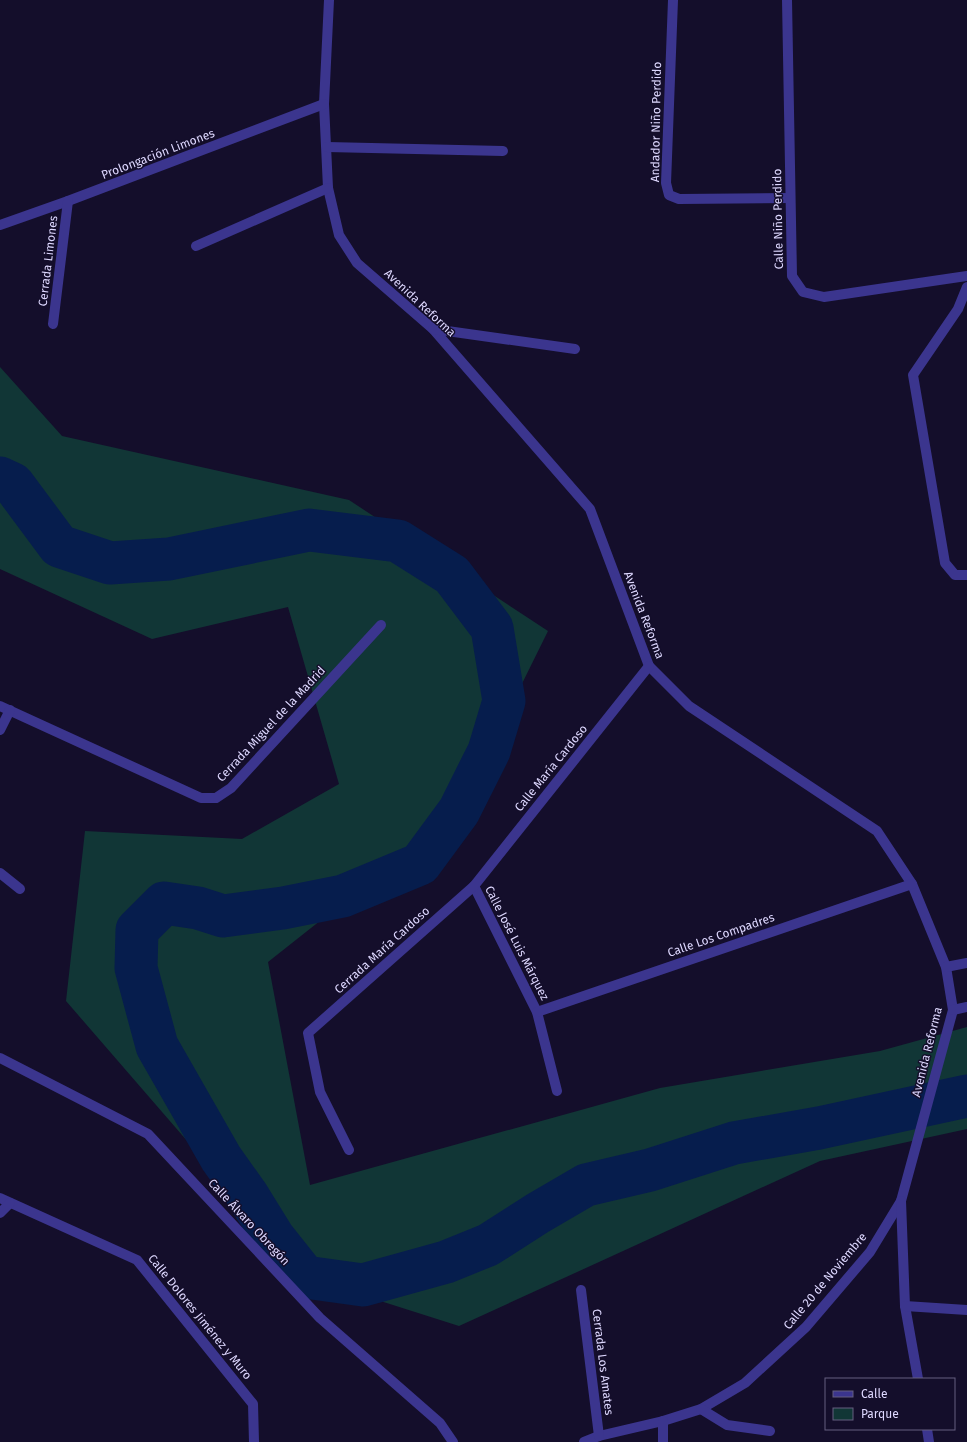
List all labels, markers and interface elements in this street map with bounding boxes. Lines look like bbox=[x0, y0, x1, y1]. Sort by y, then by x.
street label: Andador Niño Perdido bbox=[648, 62, 664, 182]
street label: Prolongación Limones bbox=[99, 126, 217, 182]
street label: Calle Niño Perdido bbox=[770, 169, 786, 269]
street label: Cerrada Limones bbox=[36, 215, 61, 307]
street label: Avenida Reforma bbox=[381, 266, 459, 340]
street label: Avenida Reforma bbox=[621, 569, 667, 661]
street label: Cerrada Miguel de la Madrid bbox=[214, 663, 328, 785]
street label: Calle María Cardoso bbox=[512, 722, 590, 814]
street label: Calle José Luis Márquez bbox=[482, 883, 552, 1003]
street label: Cerrada María Cardoso bbox=[332, 904, 432, 996]
street label: Calle Los Compadres bbox=[666, 910, 777, 960]
street label: Avenida Reforma bbox=[909, 1005, 945, 1099]
street label: Calle Álvaro Obregón bbox=[205, 1175, 293, 1268]
street label: Calle 20 de Noviembre bbox=[781, 1230, 869, 1332]
street label: Calle Dolores Jiménez y Muro bbox=[145, 1252, 255, 1382]
street label: Cerrada Los Amates bbox=[590, 1308, 616, 1416]
legend bbox=[825, 1378, 955, 1430]
text: Calle bbox=[861, 1387, 888, 1401]
text: Parque bbox=[861, 1407, 899, 1421]

